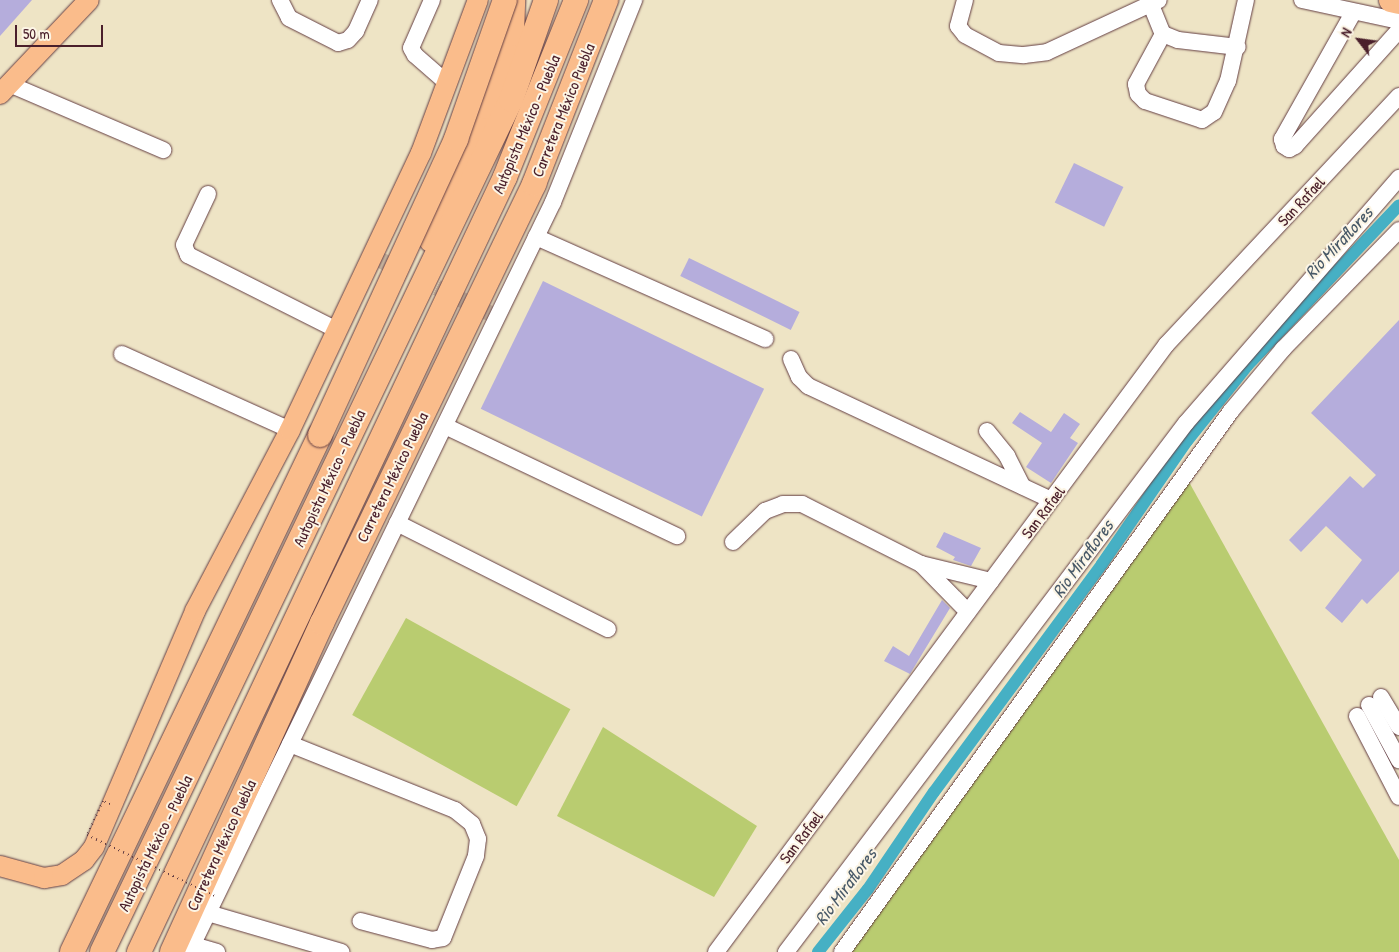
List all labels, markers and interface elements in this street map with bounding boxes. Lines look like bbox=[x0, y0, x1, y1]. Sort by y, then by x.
scale bar bbox=[18, 15, 105, 47]
north arrow bbox=[1334, 15, 1384, 65]
text: 50 m bbox=[23, 23, 50, 44]
text: N bbox=[1335, 24, 1356, 40]
street label: Carretera México Puebla bbox=[527, 40, 599, 180]
street label: Autopista México - Puebla bbox=[488, 52, 564, 196]
street label: San Rafael bbox=[1273, 172, 1329, 230]
water label: Rio Miraflores bbox=[1300, 203, 1378, 283]
street label: Autopista México - Puebla bbox=[289, 406, 369, 550]
street label: Carretera México Puebla bbox=[352, 409, 432, 545]
street label: San Rafael bbox=[1017, 482, 1069, 542]
water label: Rio Miraflores bbox=[1048, 516, 1118, 602]
street label: Autopista México - Puebla bbox=[114, 772, 196, 914]
street label: Carretera México Puebla bbox=[182, 776, 260, 914]
street label: San Rafael bbox=[775, 807, 827, 867]
water label: Rio Miraflores bbox=[810, 845, 882, 929]

